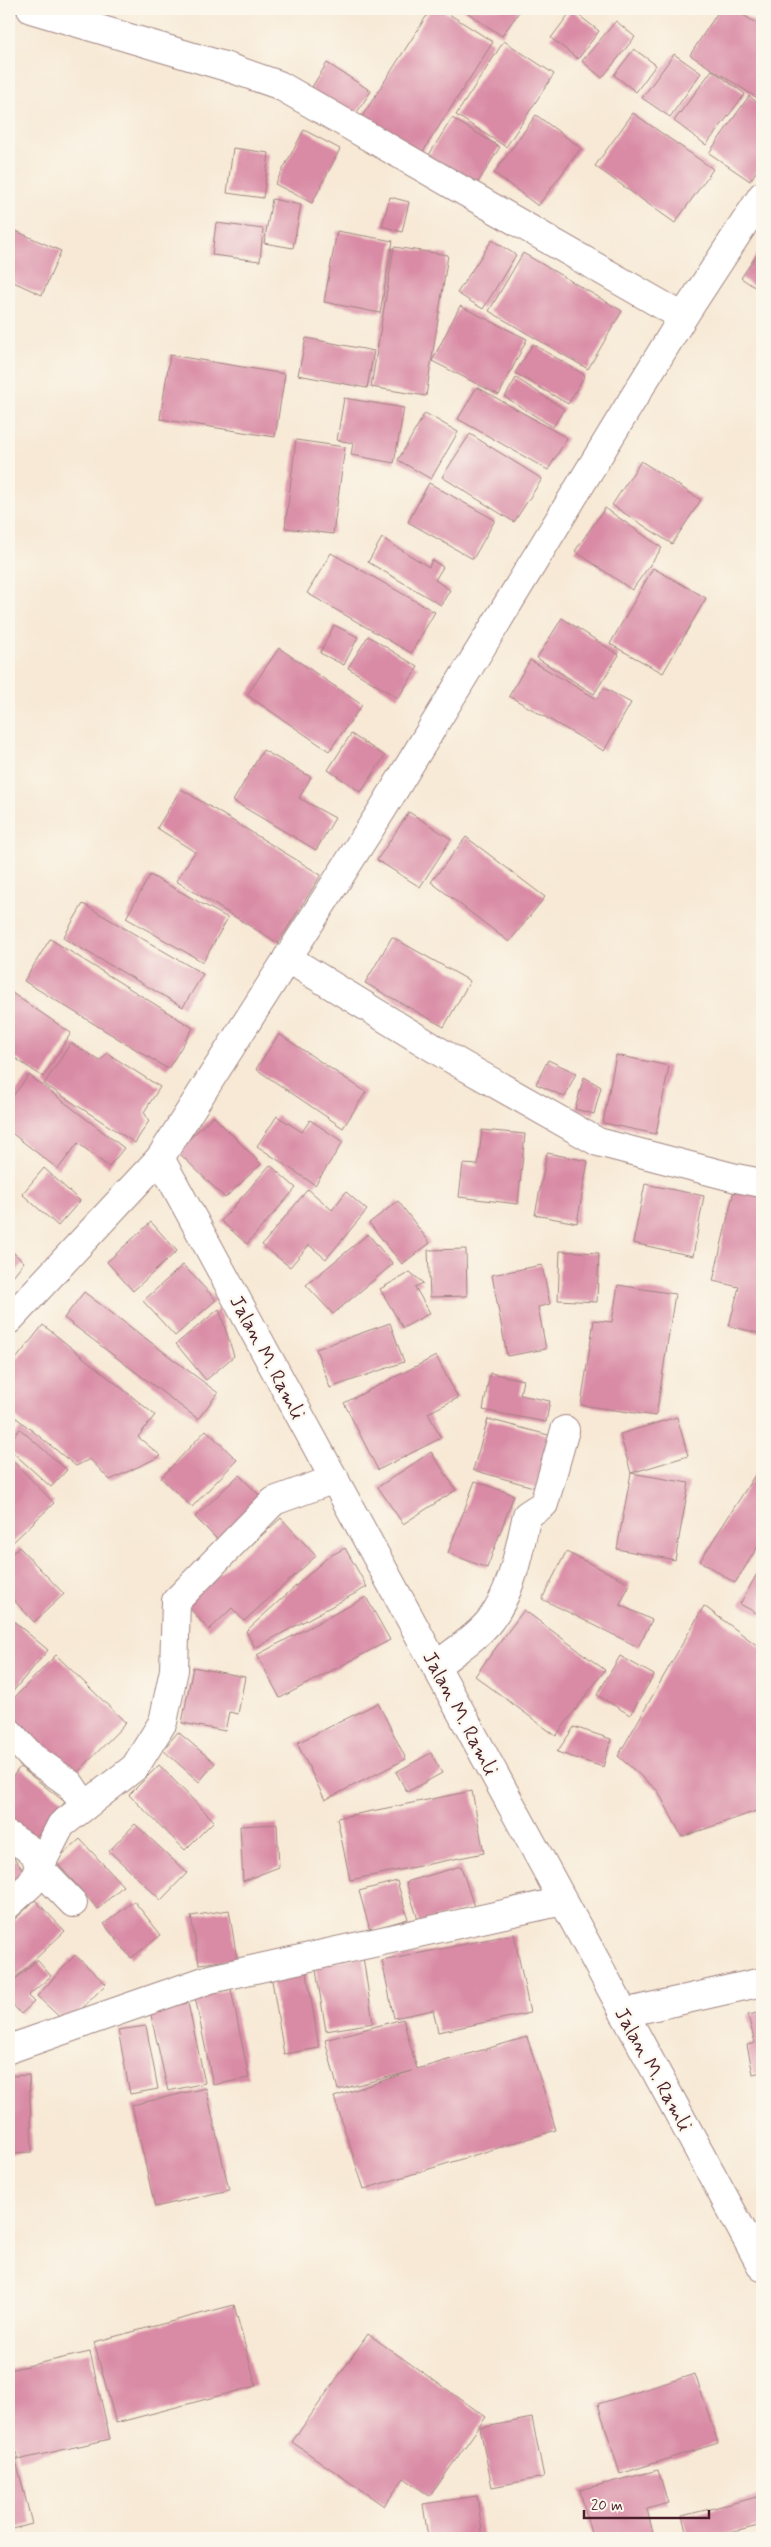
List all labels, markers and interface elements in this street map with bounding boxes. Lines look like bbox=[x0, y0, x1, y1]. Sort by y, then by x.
street label: Jalan M. Ramli bbox=[223, 1291, 311, 1425]
street label: Jalan M. Ramli bbox=[416, 1647, 504, 1781]
street label: Jalan M. Ramli bbox=[608, 2003, 698, 2136]
scale bar bbox=[584, 2487, 708, 2519]
text: 20 m bbox=[591, 2496, 623, 2516]

